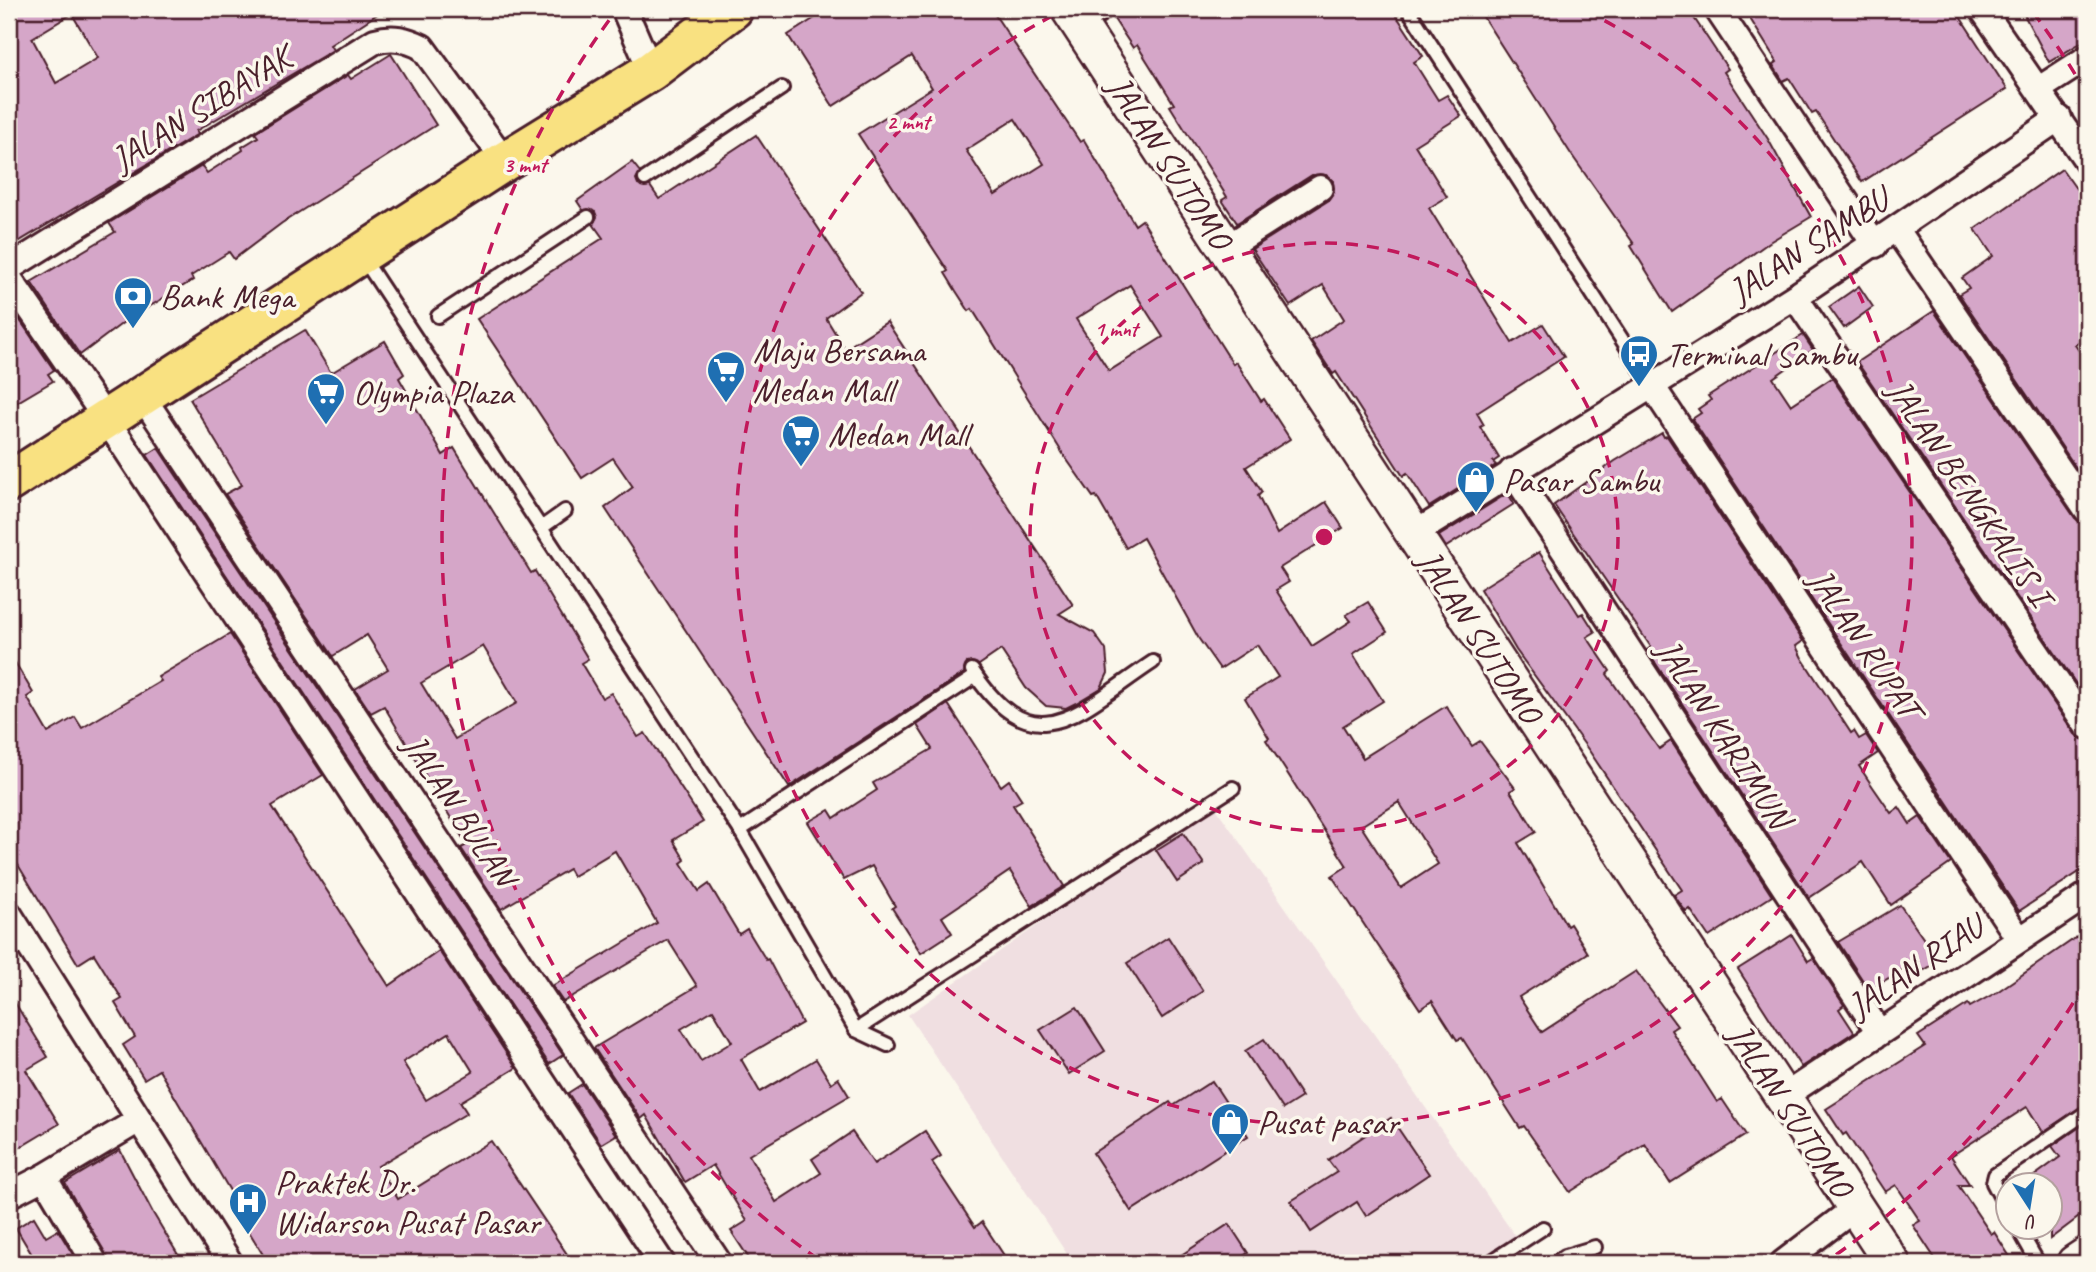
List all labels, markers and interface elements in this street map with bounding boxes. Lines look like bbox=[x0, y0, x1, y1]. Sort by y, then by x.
street label: JALAN SIBAYAK bbox=[101, 32, 305, 183]
street label: JALAN SUTOMO bbox=[1096, 65, 1244, 261]
text: 2 mnt bbox=[886, 109, 933, 135]
text: 3 mnt bbox=[503, 152, 550, 178]
street label: JALAN SAMBU bbox=[1719, 174, 1901, 315]
place label: Bank Mega bbox=[160, 274, 296, 319]
bank icon: Bank Mega bbox=[112, 275, 154, 330]
text: 1 mnt bbox=[1094, 316, 1141, 342]
place label: Maju Bersama Medan Mall bbox=[753, 328, 927, 413]
place label: Terminal Sambu bbox=[1666, 332, 1859, 377]
bus stop icon: Terminal Sambu bbox=[1618, 333, 1660, 388]
supermarket icon: Maju Bersama Medan Mall bbox=[705, 349, 747, 404]
street label: JALAN BENGKALIS I bbox=[1876, 369, 2066, 620]
place label: Olympia Plaza bbox=[353, 370, 516, 415]
supermarket icon: Olympia Plaza bbox=[305, 371, 347, 426]
place label: Medan Mall bbox=[828, 412, 974, 457]
supermarket icon: Medan Mall bbox=[780, 413, 822, 468]
place label: Pasar Sambu bbox=[1503, 458, 1661, 503]
shop icon: Pasar Sambu bbox=[1455, 459, 1497, 514]
centre of rings bbox=[1312, 525, 1336, 549]
street label: JALAN SUTOMO bbox=[1406, 539, 1554, 735]
street label: JALAN RUPAT bbox=[1797, 558, 1936, 734]
street label: JALAN KARIMUN bbox=[1645, 629, 1804, 840]
street label: JALAN BULAN bbox=[391, 724, 530, 899]
street label: JALAN RIAU bbox=[1837, 902, 1996, 1029]
street label: JALAN SUTOMO bbox=[1717, 1013, 1865, 1209]
place label: Pusat pasar bbox=[1257, 1100, 1401, 1145]
shop icon: Pusat pasar bbox=[1209, 1101, 1251, 1156]
place label: Praktek Dr. Widarson Pusat Pasar bbox=[275, 1160, 542, 1245]
north arrow bbox=[1994, 1170, 2064, 1240]
hospital icon: Praktek Dr. Widarson Pusat Pasar bbox=[227, 1181, 269, 1236]
text: U bbox=[2022, 1209, 2039, 1235]

